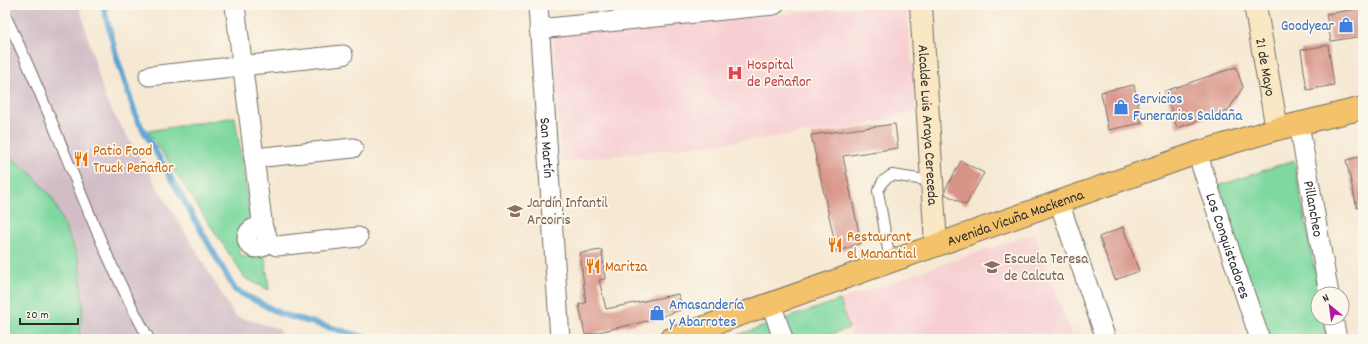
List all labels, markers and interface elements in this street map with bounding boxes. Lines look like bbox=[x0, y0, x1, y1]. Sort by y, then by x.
place label: Goodyear bbox=[1281, 16, 1334, 38]
shop icon: Goodyear bbox=[1337, 16, 1355, 34]
street label: 21 de Mayo bbox=[1248, 36, 1280, 99]
street label: Alcalde Luis Araya Cereceda bbox=[910, 44, 943, 207]
place label: Hospital de Peñaflor bbox=[747, 55, 812, 94]
hospital icon: Hospital de Peñaflor bbox=[726, 64, 744, 82]
place label: Servicios Funerarios Saldaña bbox=[1133, 89, 1243, 128]
shop icon: Servicios Funerarios Saldaña bbox=[1112, 98, 1130, 116]
street label: San Martín bbox=[532, 117, 558, 179]
place label: Patio Food Truck Peñaflor bbox=[93, 141, 174, 180]
restaurant icon: Patio Food Truck Peñaflor bbox=[72, 150, 90, 168]
street label: Pillancheo bbox=[1296, 179, 1328, 239]
street label: Avenida Vicuña Mackenna bbox=[944, 185, 1088, 254]
street label: Los Conquistadores bbox=[1198, 190, 1255, 302]
place label: Jardín Infantil Arcoiris bbox=[527, 193, 608, 232]
school or university icon: Jardín Infantil Arcoiris bbox=[506, 202, 524, 220]
place label: Restaurant el Manantial bbox=[847, 227, 917, 266]
restaurant icon: Restaurant el Manantial bbox=[826, 236, 844, 254]
place label: Escuela Teresa de Calcuta bbox=[1004, 249, 1089, 288]
restaurant icon: Maritza bbox=[584, 257, 602, 275]
place label: Maritza bbox=[605, 257, 648, 279]
school or university icon: Escuela Teresa de Calcuta bbox=[983, 258, 1001, 276]
north arrow bbox=[1310, 286, 1350, 326]
text: N bbox=[1320, 290, 1333, 307]
place label: Amasandería y Abarrotes bbox=[669, 295, 745, 334]
scale bar bbox=[20, 300, 78, 326]
shop icon: Amasandería y Abarrotes bbox=[648, 304, 666, 322]
text: 20 m bbox=[26, 307, 49, 324]

